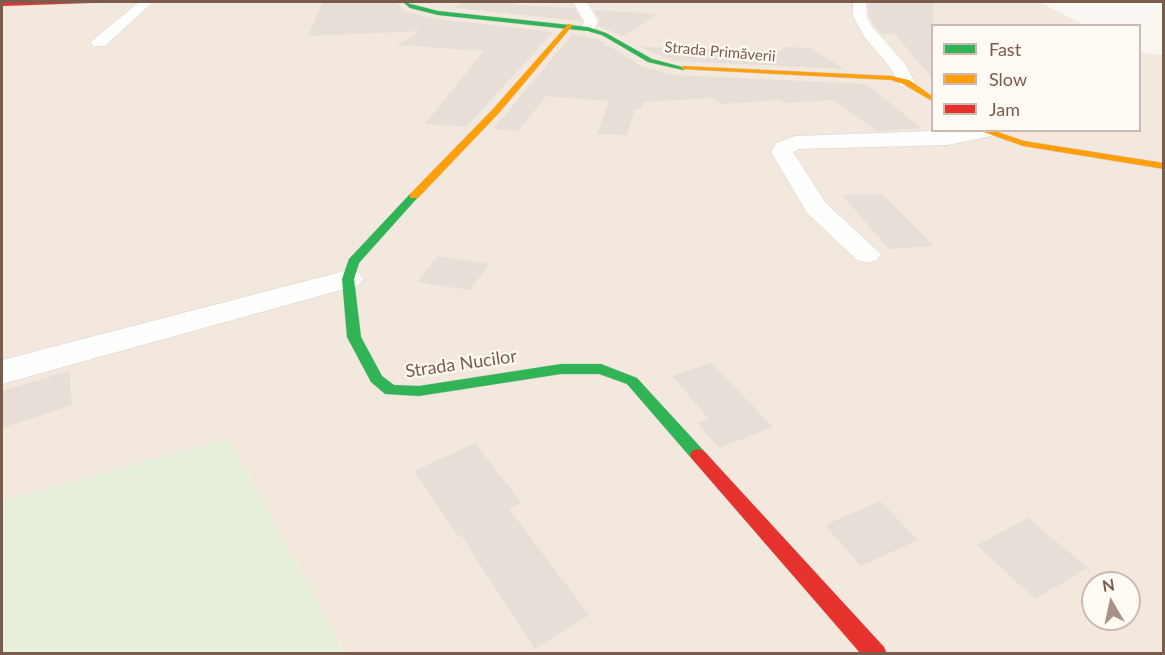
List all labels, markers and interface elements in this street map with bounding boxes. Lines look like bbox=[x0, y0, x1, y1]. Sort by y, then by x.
legend bbox=[931, 24, 1141, 132]
street label: Strada Primăverii bbox=[664, 38, 776, 66]
text: Fast bbox=[989, 38, 1021, 60]
text: Slow bbox=[989, 68, 1027, 90]
text: Jam bbox=[989, 98, 1020, 120]
street label: Strada Nucilor bbox=[404, 345, 518, 383]
north arrow bbox=[1081, 571, 1141, 631]
text: N bbox=[1101, 574, 1116, 595]

